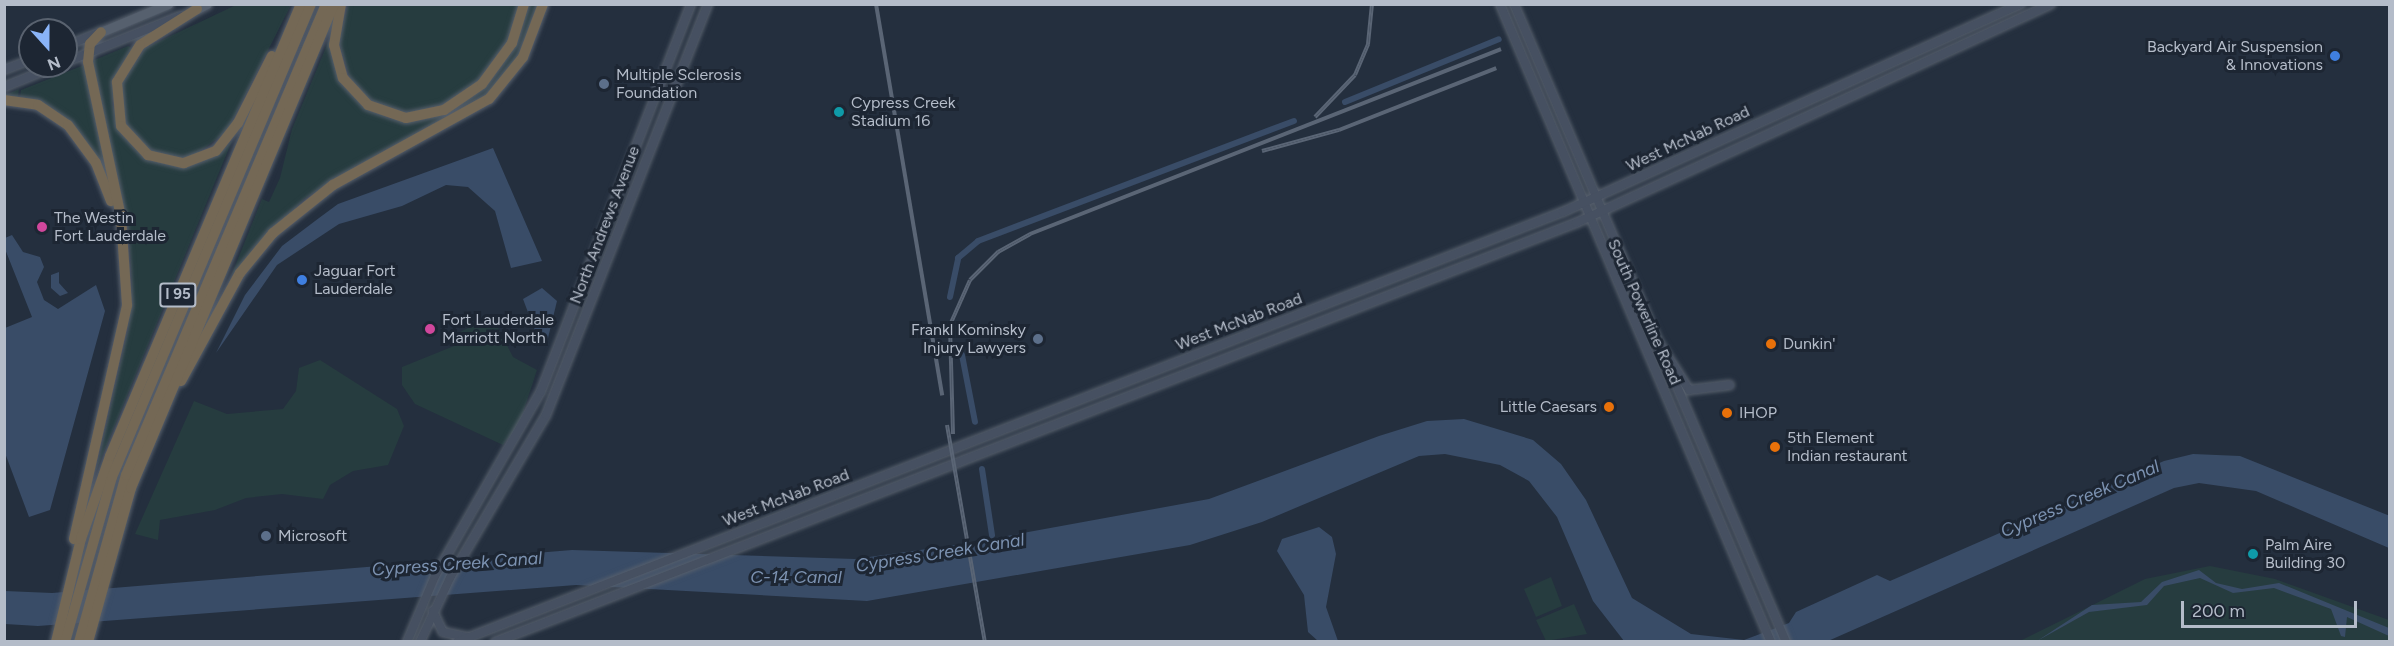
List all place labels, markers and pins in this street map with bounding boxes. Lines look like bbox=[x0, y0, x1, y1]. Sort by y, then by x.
place label: Backyard Air Suspension & Innovations bbox=[2147, 37, 2323, 75]
marker: Backyard Air Suspension & Innovations bbox=[2328, 49, 2342, 63]
place label: Multiple Sclerosis Foundation bbox=[616, 65, 741, 103]
marker: Multiple Sclerosis Foundation bbox=[597, 77, 611, 91]
place label: Cypress Creek Stadium 16 bbox=[851, 93, 956, 131]
marker: Cypress Creek Stadium 16 bbox=[832, 105, 846, 119]
place label: The Westin Fort Lauderdale bbox=[54, 208, 166, 246]
marker: The Westin Fort Lauderdale bbox=[35, 220, 49, 234]
place label: Jaguar Fort Lauderdale bbox=[314, 261, 396, 299]
marker: Jaguar Fort Lauderdale bbox=[295, 273, 309, 287]
place label: Fort Lauderdale Marriott North bbox=[442, 310, 554, 348]
place label: Frankl Kominsky Injury Lawyers bbox=[911, 320, 1026, 358]
marker: Fort Lauderdale Marriott North bbox=[423, 322, 437, 336]
marker: Frankl Kominsky Injury Lawyers bbox=[1031, 332, 1045, 346]
place label: Dunkin' bbox=[1783, 334, 1835, 354]
marker: Dunkin' bbox=[1764, 337, 1778, 351]
place label: Little Caesars bbox=[1500, 397, 1597, 417]
marker: Little Caesars bbox=[1602, 400, 1616, 414]
place label: IHOP bbox=[1739, 403, 1777, 423]
marker: IHOP bbox=[1720, 406, 1734, 420]
place label: 5th Element Indian restaurant bbox=[1787, 428, 1908, 466]
marker: 5th Element Indian restaurant bbox=[1768, 440, 1782, 454]
place label: Microsoft bbox=[278, 526, 347, 546]
marker: Microsoft bbox=[259, 529, 273, 543]
place label: Palm Aire Building 30 bbox=[2265, 535, 2345, 573]
marker: Palm Aire Building 30 bbox=[2246, 547, 2260, 561]

